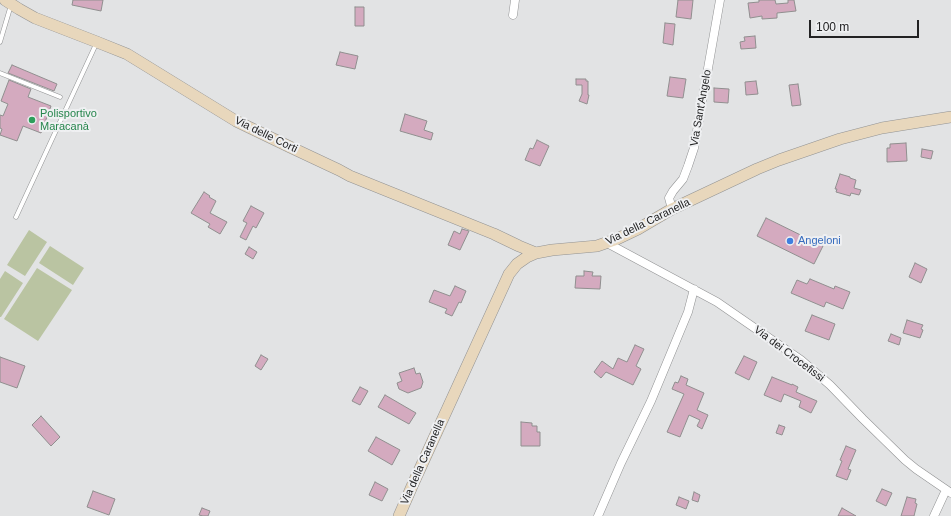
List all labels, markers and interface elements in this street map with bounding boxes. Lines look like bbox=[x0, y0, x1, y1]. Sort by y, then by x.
scale bar bbox=[811, 12, 921, 38]
text: 100 m bbox=[816, 20, 849, 34]
street label: Via Sant'Angelo bbox=[688, 69, 714, 147]
place label: Polisportivo Maracanà bbox=[40, 107, 97, 133]
street label: Via delle Corti bbox=[232, 114, 300, 156]
marker: Polisportivo Maracanà bbox=[27, 115, 37, 125]
street label: Via della Caranella bbox=[604, 196, 692, 248]
place label: Angeloni bbox=[798, 234, 841, 248]
marker: Angeloni bbox=[785, 236, 795, 246]
street label: Via dei Crocefissi bbox=[751, 323, 827, 385]
street label: Via della Caranella bbox=[398, 417, 448, 507]

